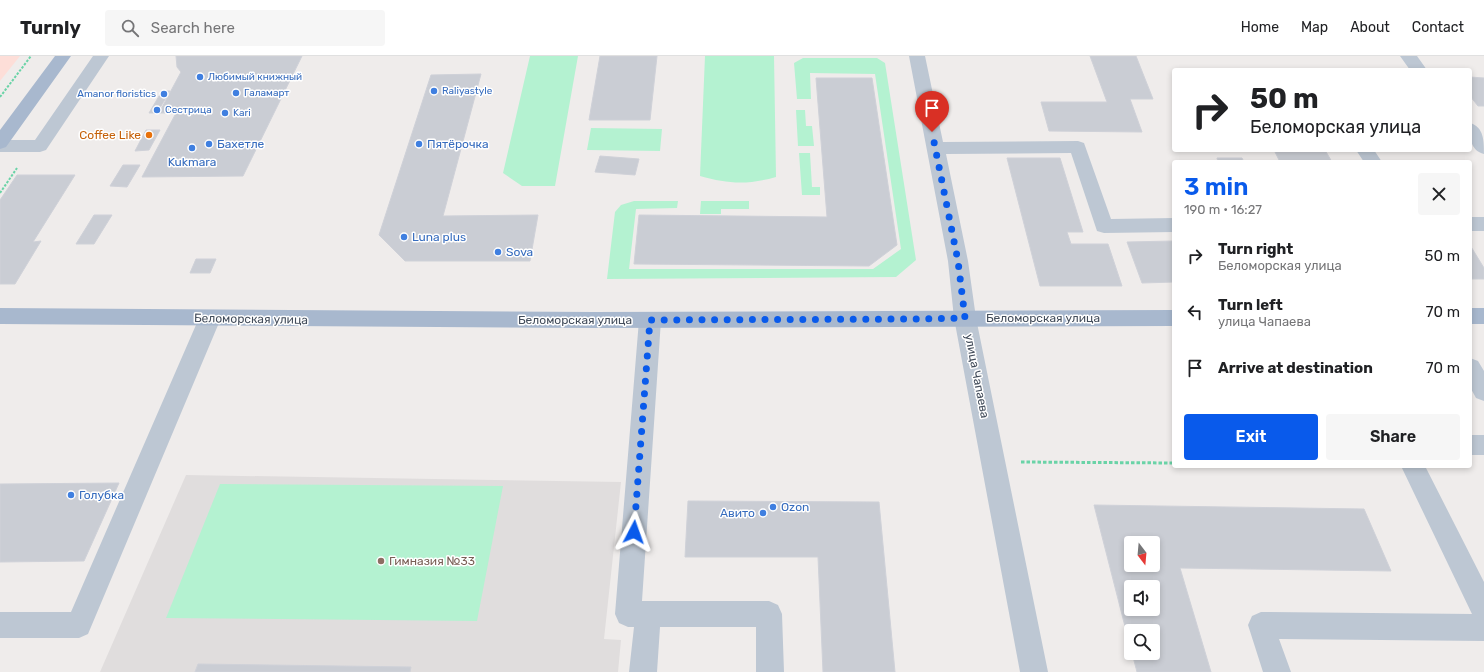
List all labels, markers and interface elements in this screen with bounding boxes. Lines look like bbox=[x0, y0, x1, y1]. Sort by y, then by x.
search box bbox=[105, 10, 385, 46]
text: Turnly bbox=[20, 16, 81, 39]
icon: search bbox=[119, 17, 141, 39]
text: Search here bbox=[151, 19, 235, 37]
text: Home bbox=[1241, 19, 1279, 36]
text: Map bbox=[1301, 19, 1328, 36]
text: About bbox=[1350, 19, 1390, 36]
text: Contact bbox=[1412, 19, 1464, 36]
place label: Любимый книжный bbox=[208, 71, 302, 83]
marker: Любимый книжный bbox=[195, 72, 205, 82]
text: 50 m bbox=[1250, 82, 1319, 115]
icon: right bbox=[1184, 84, 1236, 136]
place label: Raliyastyle bbox=[442, 85, 493, 97]
marker: Raliyastyle bbox=[429, 86, 439, 96]
place label: Галамарт bbox=[244, 87, 290, 99]
place label: Amanor floristics bbox=[77, 88, 156, 100]
marker: Галамарт bbox=[231, 88, 241, 98]
marker: Amanor floristics bbox=[159, 89, 169, 99]
pin bbox=[915, 91, 949, 132]
icon: arrive bbox=[921, 97, 943, 119]
place label: Сестрица bbox=[165, 104, 212, 116]
marker: Сестрица bbox=[152, 105, 162, 115]
place label: Kari bbox=[233, 107, 251, 119]
marker: Kari bbox=[220, 108, 230, 118]
text: Беломорская улица bbox=[1250, 116, 1421, 138]
place label: Coffee Like bbox=[79, 128, 141, 142]
marker: Coffee Like bbox=[144, 130, 154, 140]
place label: Бахетле bbox=[217, 137, 265, 151]
place label: Пятёрочка bbox=[427, 137, 489, 151]
marker: Бахетле bbox=[204, 139, 214, 149]
marker: Пятёрочка bbox=[414, 139, 424, 149]
marker: Kukmara bbox=[187, 143, 197, 153]
place label: Kukmara bbox=[168, 155, 216, 169]
text: 3 min bbox=[1184, 173, 1248, 201]
button: close bbox=[1418, 173, 1460, 215]
text: 190 m · 16:27 bbox=[1184, 202, 1262, 217]
place label: Luna plus bbox=[412, 230, 466, 244]
marker: Luna plus bbox=[399, 232, 409, 242]
text: Turn right bbox=[1218, 240, 1293, 258]
place label: Sova bbox=[506, 245, 533, 259]
icon: right bbox=[1184, 245, 1206, 267]
marker: Sova bbox=[493, 247, 503, 257]
text: 50 m bbox=[1425, 247, 1460, 265]
text: Беломорская улица bbox=[1218, 258, 1342, 273]
text: Turn left bbox=[1218, 296, 1283, 314]
icon: left bbox=[1184, 301, 1206, 323]
text: 70 m bbox=[1426, 303, 1460, 321]
street label: Беломорская улица bbox=[194, 311, 308, 327]
street label: Беломорская улица bbox=[986, 311, 1100, 325]
street label: Беломорская улица bbox=[518, 313, 632, 327]
text: улица Чапаева bbox=[1218, 314, 1311, 329]
street label: улица Чапаева bbox=[962, 333, 992, 419]
icon: arrive bbox=[1184, 357, 1206, 379]
text: Arrive at destination bbox=[1218, 359, 1373, 377]
text: 70 m bbox=[1426, 359, 1460, 377]
button: Exit bbox=[1184, 414, 1318, 460]
button: Share bbox=[1326, 414, 1460, 460]
place label: Голубка bbox=[79, 488, 124, 502]
marker: Голубка bbox=[66, 490, 76, 500]
place label: Ozon bbox=[781, 500, 809, 514]
marker: Ozon bbox=[768, 502, 778, 512]
place label: Авито bbox=[720, 506, 755, 520]
marker: Авито bbox=[758, 508, 768, 518]
position arrow bbox=[613, 511, 655, 553]
north arrow bbox=[1124, 536, 1160, 572]
map controls bbox=[1124, 536, 1160, 660]
place label: Гимназия №33 bbox=[389, 554, 475, 568]
marker: Гимназия №33 bbox=[376, 556, 386, 566]
button: sound bbox=[1124, 580, 1160, 616]
button: search bbox=[1124, 624, 1160, 660]

